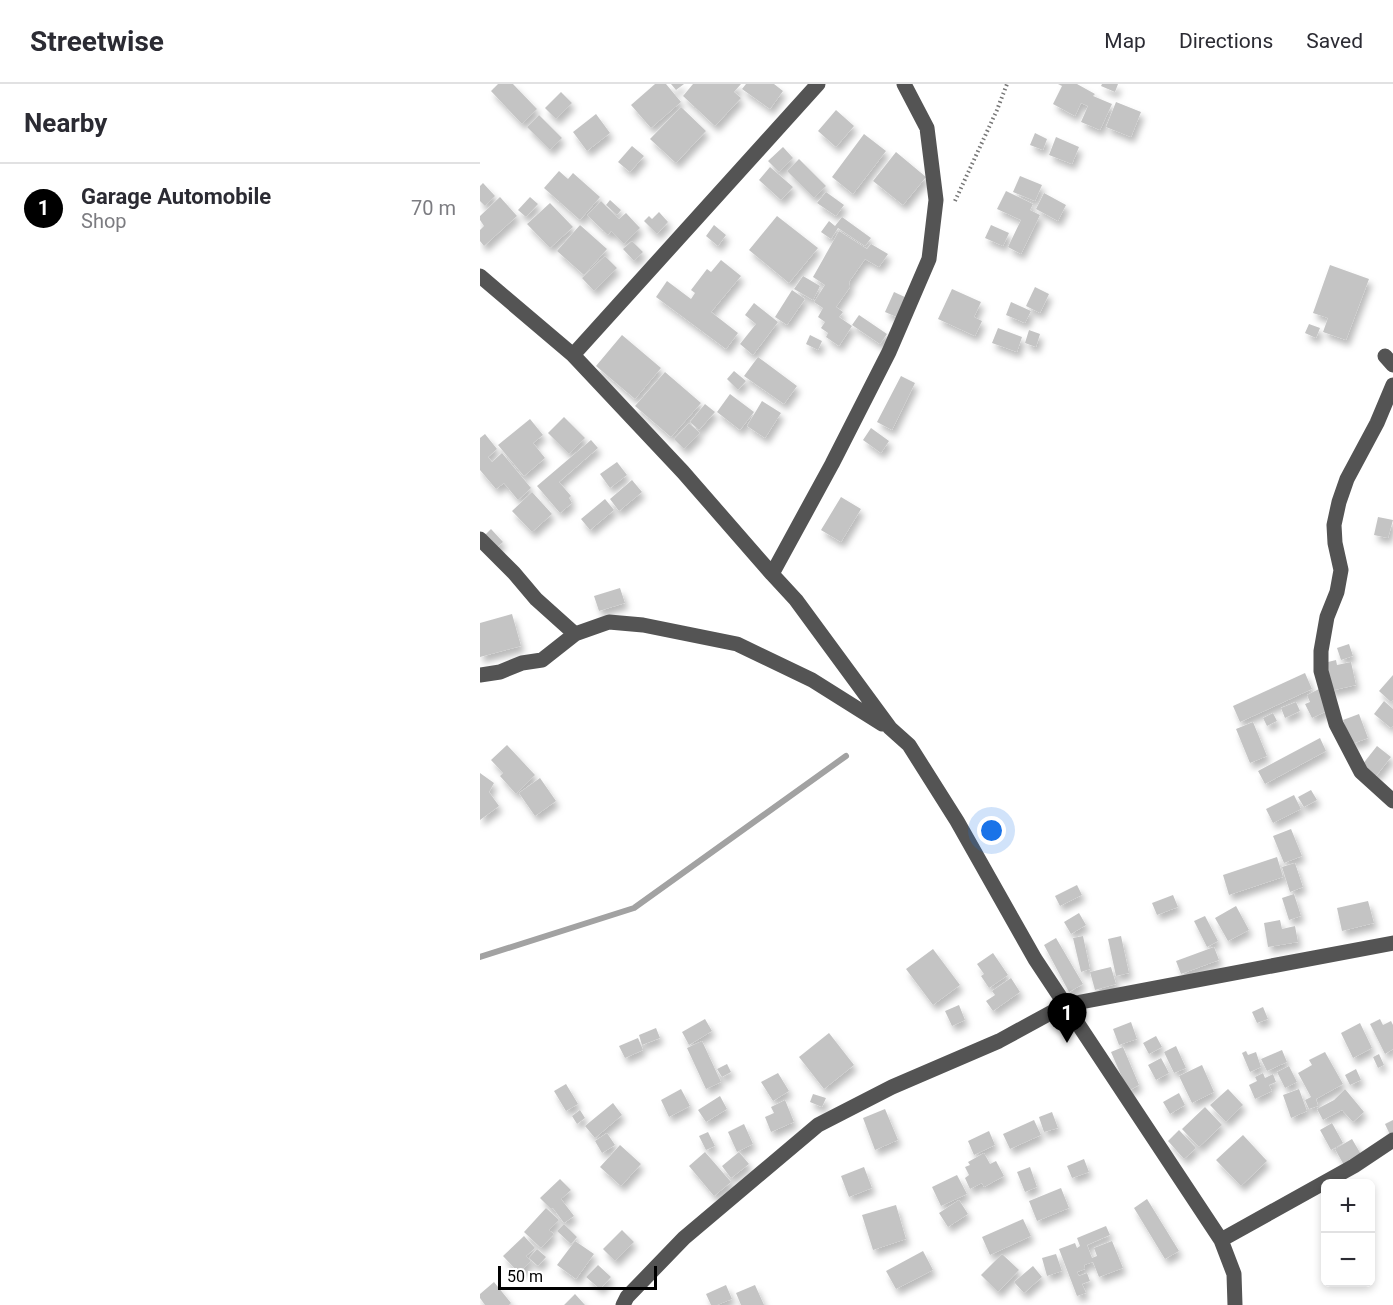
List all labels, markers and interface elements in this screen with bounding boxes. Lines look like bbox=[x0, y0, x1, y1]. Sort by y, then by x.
text: Streetwise bbox=[30, 25, 164, 58]
text: Map bbox=[1104, 29, 1146, 53]
text: Directions bbox=[1179, 29, 1273, 53]
text: Saved bbox=[1306, 29, 1363, 53]
text: Nearby bbox=[24, 108, 107, 138]
text: Garage Automobile bbox=[81, 184, 271, 209]
text: 1 bbox=[38, 196, 49, 220]
text: 70 m bbox=[411, 196, 456, 220]
text: Shop bbox=[81, 209, 127, 233]
your location bbox=[977, 816, 1006, 845]
pin: 1 bbox=[1048, 994, 1086, 1043]
map controls bbox=[1321, 1179, 1375, 1287]
button: + bbox=[1321, 1179, 1375, 1233]
button: − bbox=[1321, 1233, 1375, 1287]
scale bar bbox=[498, 1263, 657, 1290]
text: 50 m bbox=[507, 1267, 543, 1286]

